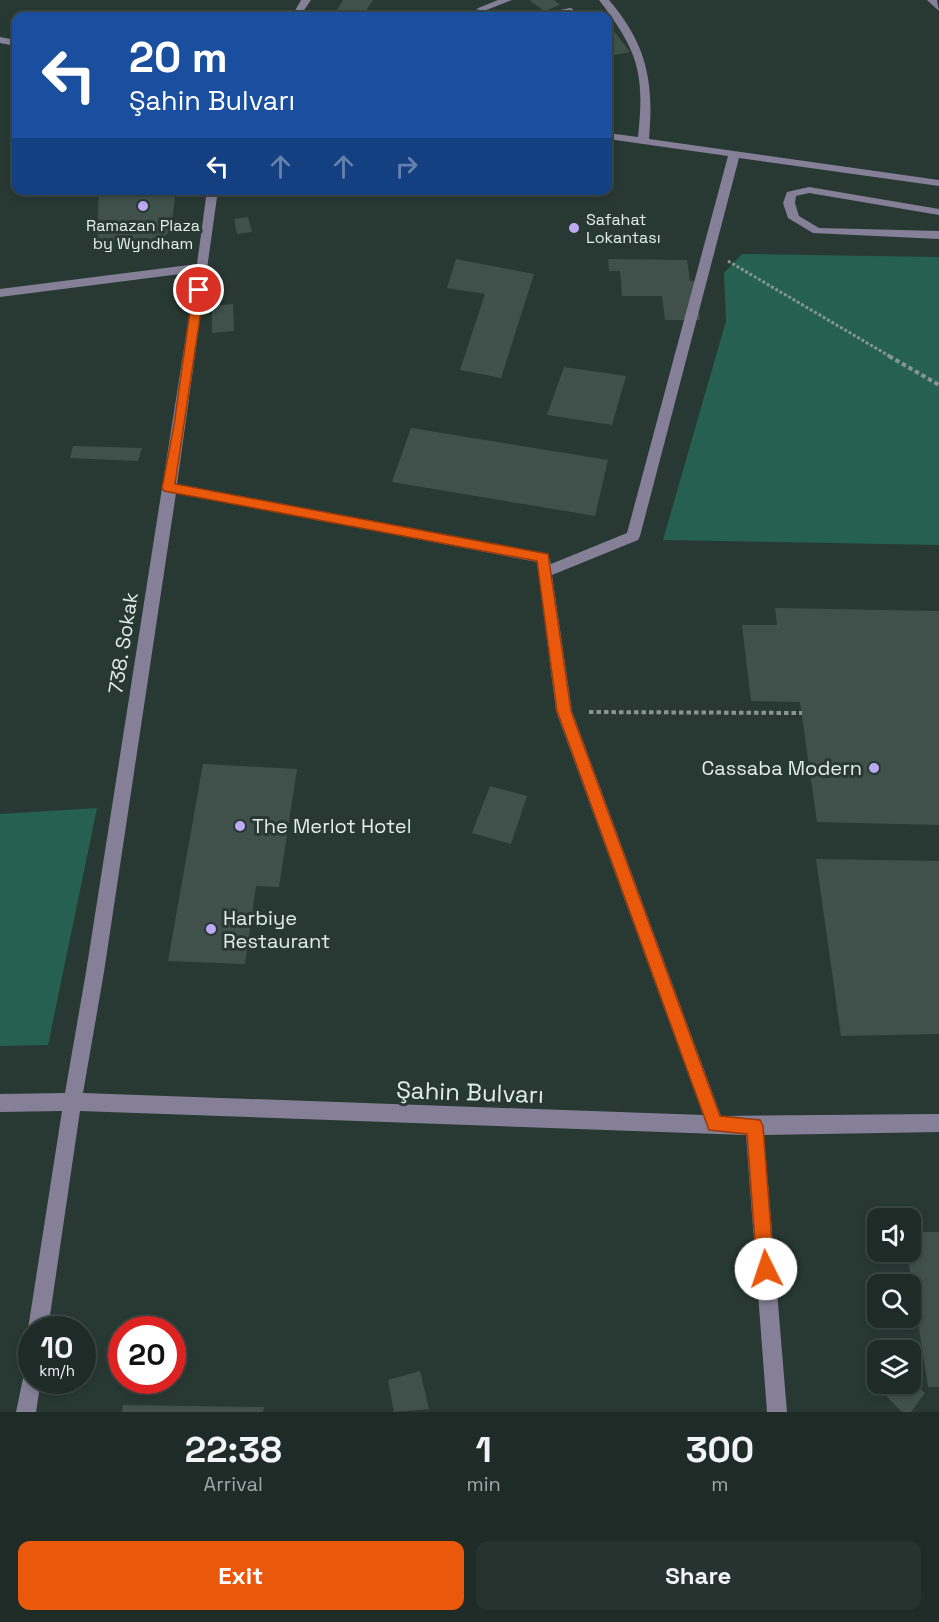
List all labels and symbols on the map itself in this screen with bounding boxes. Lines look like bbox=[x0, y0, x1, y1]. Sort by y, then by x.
marker: Ramazan Plaza by Wyndham bbox=[136, 199, 150, 213]
place label: Safahat Lokantası bbox=[586, 209, 661, 248]
place label: Ramazan Plaza by Wyndham bbox=[86, 215, 200, 254]
marker: Safahat Lokantası bbox=[567, 221, 581, 235]
pin bbox=[173, 264, 224, 315]
street label: 738. Sokak bbox=[102, 590, 144, 696]
place label: Cassaba Modern bbox=[702, 755, 862, 781]
marker: Cassaba Modern bbox=[867, 761, 881, 775]
place label: The Merlot Hotel bbox=[252, 813, 412, 839]
marker: The Merlot Hotel bbox=[233, 819, 247, 833]
place label: Harbiye Restaurant bbox=[223, 905, 330, 954]
marker: Harbiye Restaurant bbox=[204, 922, 218, 936]
street label: Şahin Bulvarı bbox=[396, 1074, 544, 1110]
position arrow bbox=[734, 1237, 798, 1301]
speed limit sign: 20 bbox=[108, 1316, 186, 1394]

